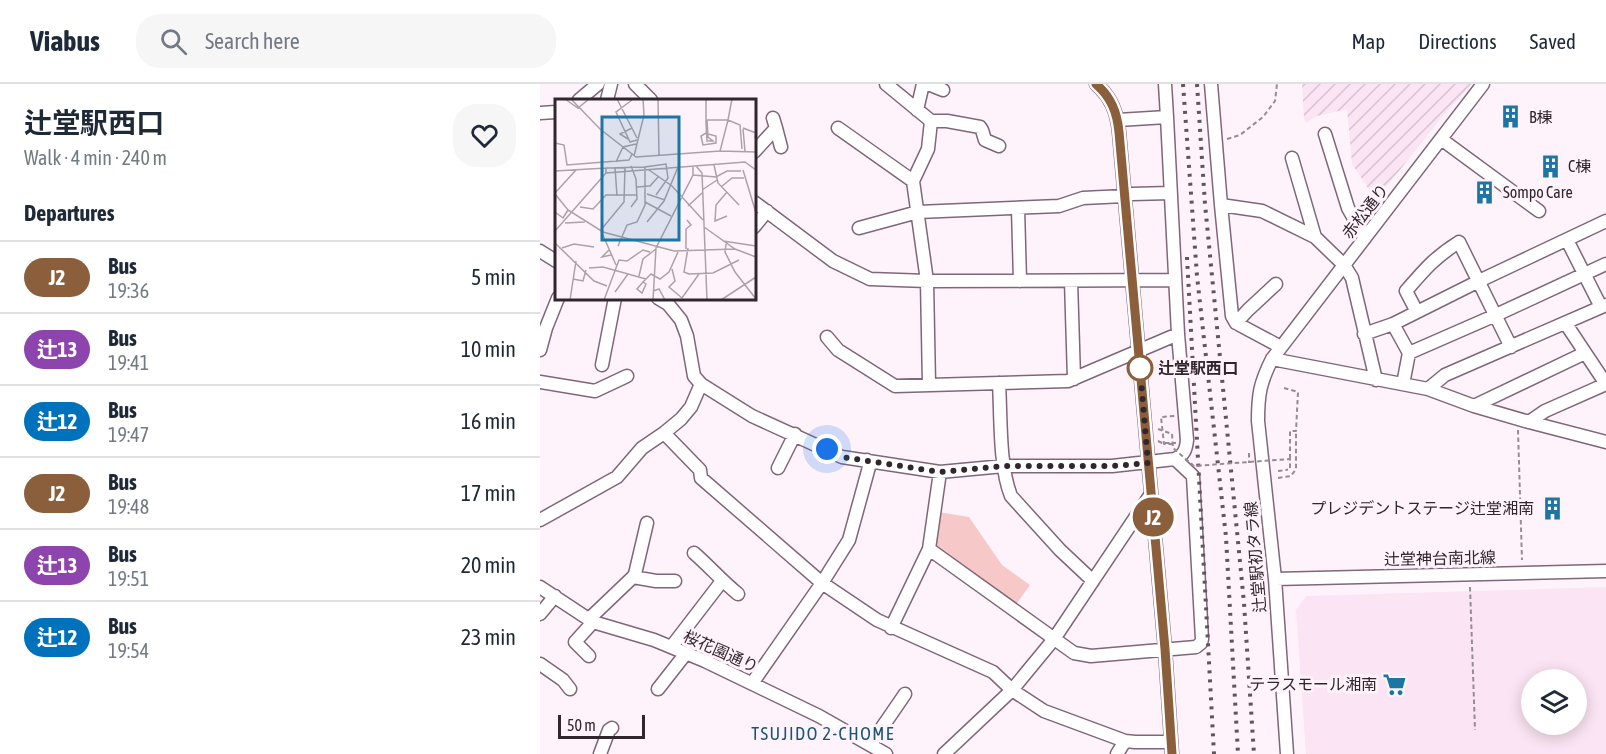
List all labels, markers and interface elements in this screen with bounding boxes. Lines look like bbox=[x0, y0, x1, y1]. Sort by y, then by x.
search box bbox=[136, 14, 556, 68]
text: Viabus bbox=[30, 25, 100, 57]
icon: search bbox=[157, 25, 190, 58]
text: Search here bbox=[205, 28, 300, 54]
text: Map bbox=[1351, 29, 1385, 53]
text: Directions bbox=[1418, 29, 1497, 53]
text: Saved bbox=[1530, 29, 1576, 53]
inset map bbox=[555, 99, 756, 300]
button: heart bbox=[453, 104, 516, 167]
building icon: B棟 bbox=[1498, 104, 1524, 130]
text: 辻堂駅西口 bbox=[24, 107, 164, 139]
place label: B棟 bbox=[1529, 108, 1553, 126]
text: Walk · 4 min · 240 m bbox=[24, 146, 167, 169]
building icon: C棟 bbox=[1537, 153, 1563, 179]
place label: C棟 bbox=[1568, 157, 1591, 175]
building icon: Sompo Care bbox=[1472, 179, 1498, 205]
street label: 赤松通り bbox=[1338, 180, 1392, 242]
place label: Sompo Care bbox=[1503, 183, 1573, 202]
text: Departures bbox=[24, 200, 114, 226]
text: Bus bbox=[108, 253, 137, 279]
text: 5 min bbox=[471, 264, 516, 290]
text: J2 bbox=[49, 265, 65, 289]
text: 19:36 bbox=[108, 279, 149, 302]
text: Bus bbox=[108, 325, 137, 351]
text: 10 min bbox=[461, 336, 516, 362]
text: 辻13 bbox=[37, 337, 77, 361]
text: 19:41 bbox=[108, 351, 149, 374]
marker: 辻堂駅西口 bbox=[1127, 355, 1153, 381]
place label: 辻堂駅西口 bbox=[1158, 359, 1238, 377]
text: Bus bbox=[108, 397, 137, 423]
text: 16 min bbox=[461, 408, 516, 434]
text: 辻12 bbox=[37, 409, 77, 433]
text: 19:47 bbox=[108, 423, 149, 446]
your location bbox=[812, 434, 842, 464]
text: Bus bbox=[108, 469, 137, 495]
text: 17 min bbox=[461, 480, 516, 506]
text: J2 bbox=[49, 481, 65, 505]
text: 19:48 bbox=[108, 495, 149, 518]
building icon: プレジデントステージ辻堂湘南 bbox=[1539, 495, 1565, 521]
line badge: J2 bbox=[1126, 498, 1180, 536]
place label: プレジデントステージ辻堂湘南 bbox=[1310, 499, 1534, 517]
street label: 辻堂駅初タラ線 bbox=[1241, 500, 1269, 614]
text: J2 bbox=[1145, 505, 1161, 529]
text: Bus bbox=[108, 541, 137, 567]
street label: 辻堂神台南北線 bbox=[1384, 548, 1496, 568]
text: 20 min bbox=[461, 552, 516, 578]
text: 辻13 bbox=[37, 553, 77, 577]
text: 19:51 bbox=[108, 567, 149, 590]
text: Bus bbox=[108, 613, 137, 639]
text: 23 min bbox=[461, 624, 516, 650]
text: 辻12 bbox=[37, 625, 77, 649]
street label: 桜花園通り bbox=[681, 627, 761, 675]
text: 19:54 bbox=[108, 639, 149, 662]
map controls bbox=[1521, 669, 1587, 735]
button: layers bbox=[1521, 669, 1587, 735]
supermarket icon: テラスモール湘南 bbox=[1382, 671, 1408, 697]
place label: テラスモール湘南 bbox=[1249, 675, 1377, 693]
scale bar bbox=[558, 712, 645, 740]
text: 50 m bbox=[567, 716, 596, 734]
district label: TSUJIDO 2-CHOME bbox=[751, 723, 895, 744]

